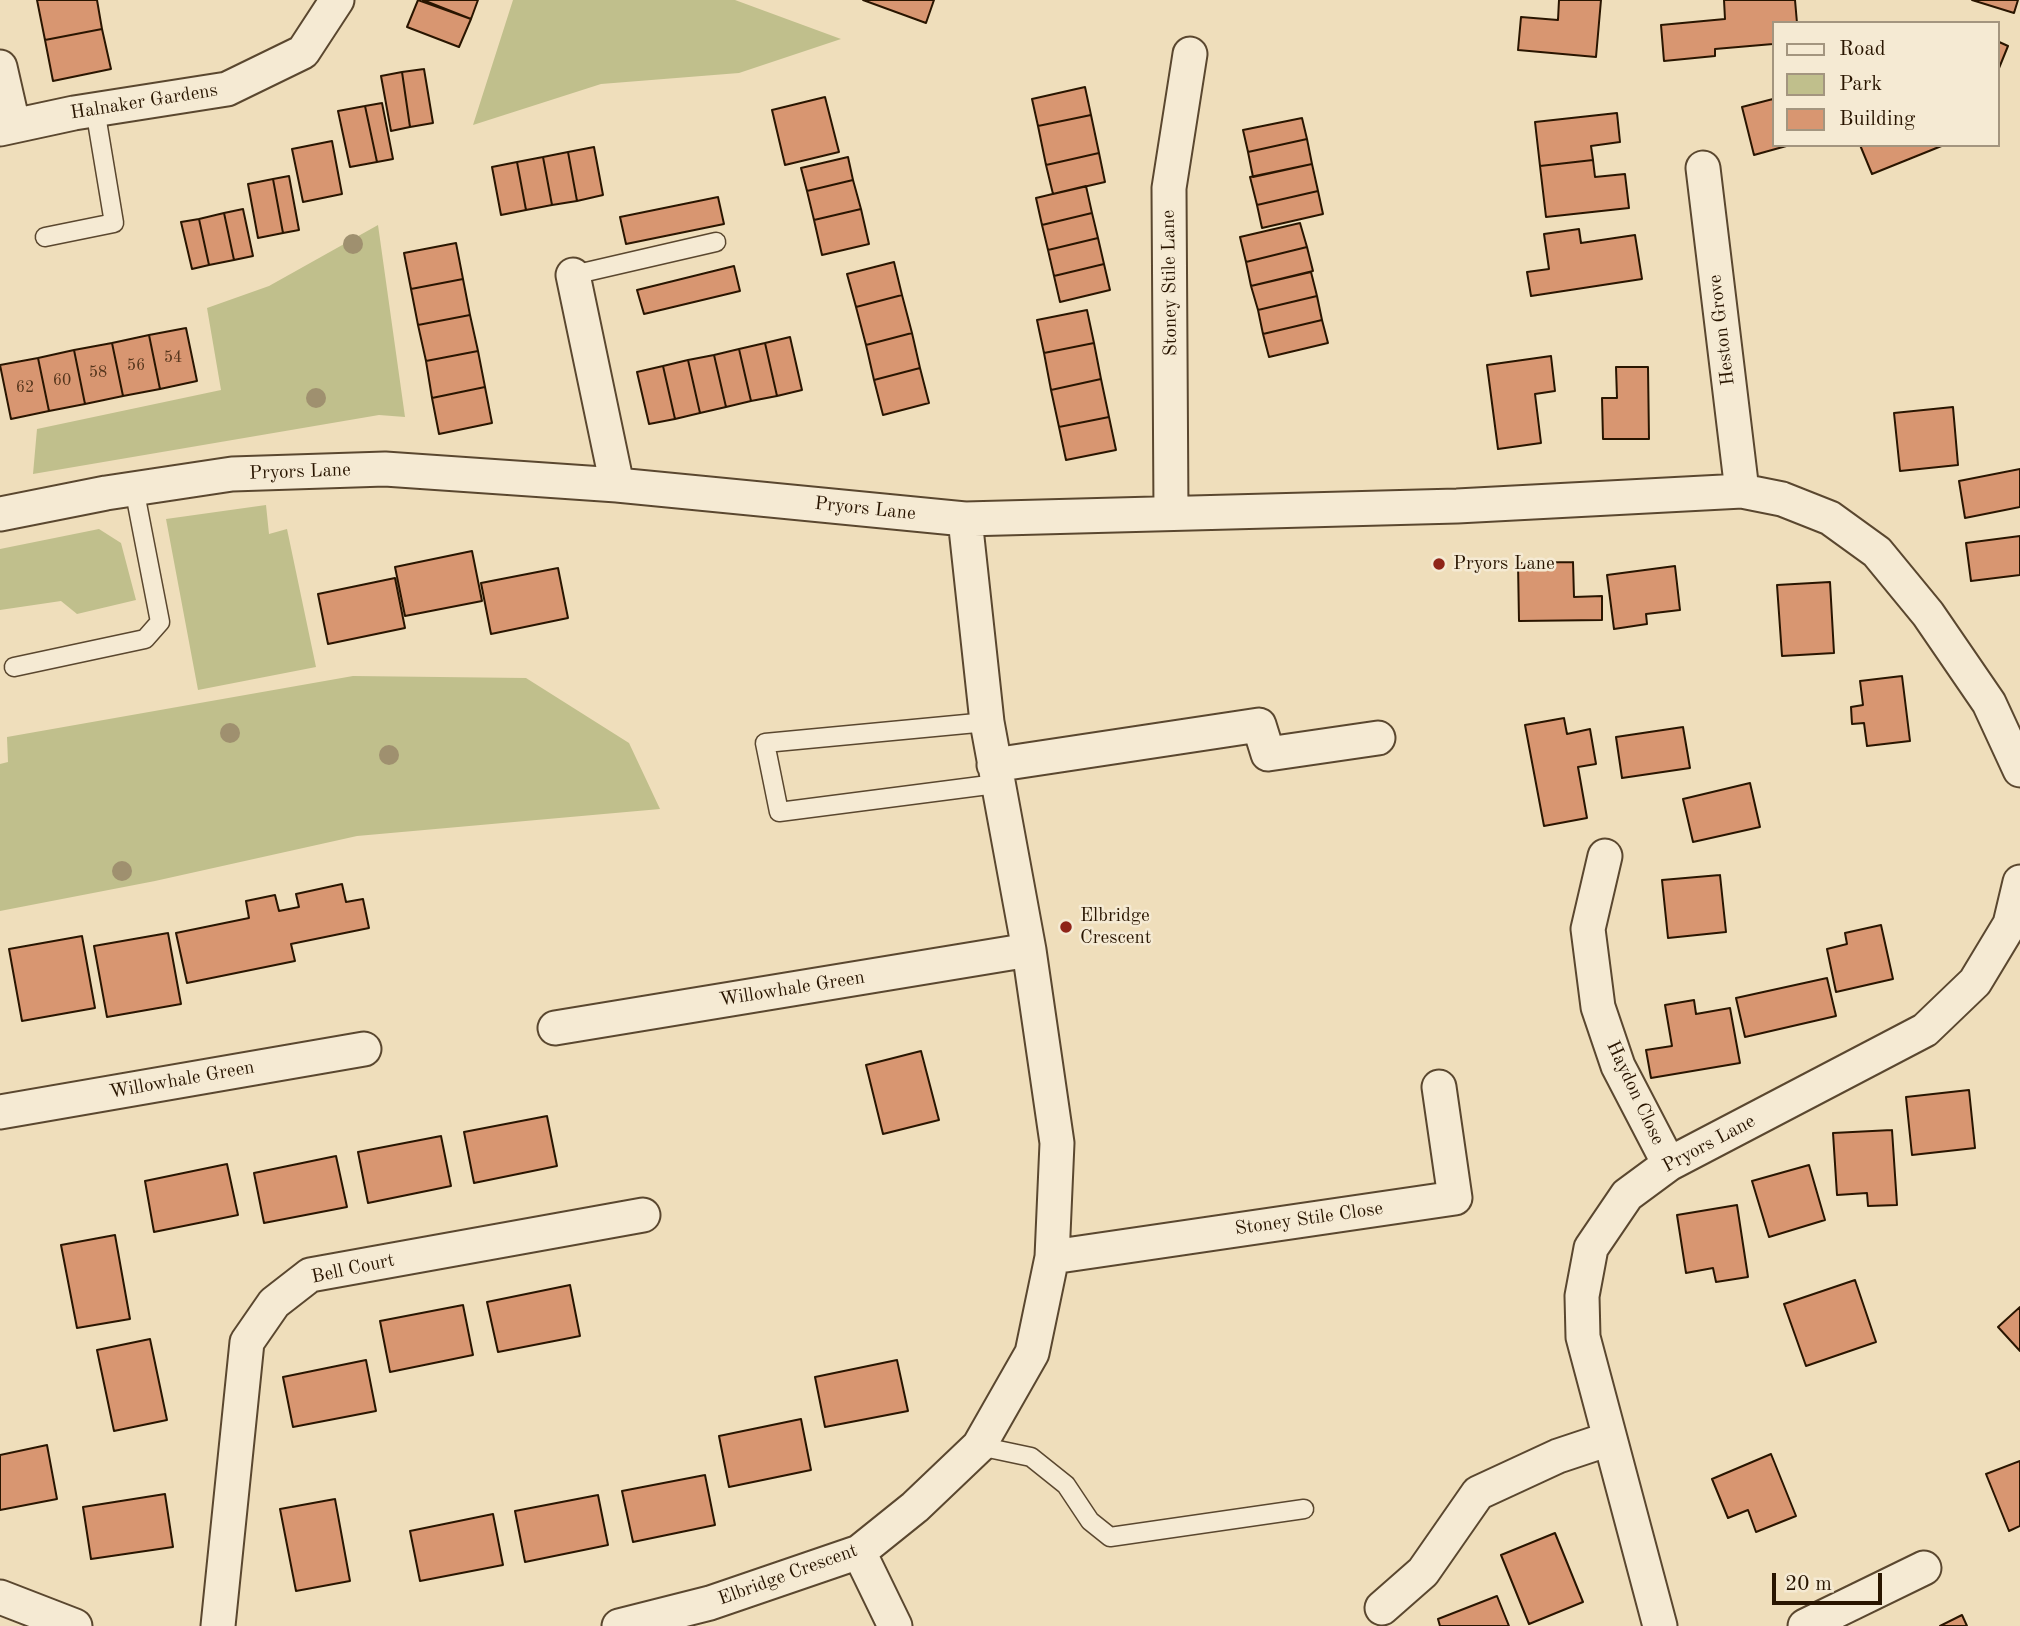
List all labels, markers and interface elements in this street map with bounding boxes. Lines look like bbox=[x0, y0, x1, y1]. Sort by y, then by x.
legend bbox=[1772, 21, 1999, 147]
text: Road bbox=[1839, 39, 1886, 60]
text: Park bbox=[1839, 74, 1882, 95]
street label: Halnaker Gardens bbox=[69, 79, 219, 125]
text: Building bbox=[1839, 109, 1915, 130]
street label: Stoney Stile Lane bbox=[1157, 210, 1183, 356]
street label: Heston Grove bbox=[1704, 273, 1740, 387]
house number: 54 bbox=[164, 348, 182, 368]
house number: 56 bbox=[127, 356, 145, 376]
house number: 58 bbox=[89, 363, 107, 383]
house number: 60 bbox=[53, 371, 71, 391]
house number: 62 bbox=[16, 378, 34, 398]
street label: Pryors Lane bbox=[249, 459, 351, 485]
street label: Pryors Lane bbox=[813, 492, 917, 526]
place label: Pryors Lane bbox=[1453, 553, 1555, 575]
marker: Pryors Lane bbox=[1431, 556, 1447, 572]
place label: Elbridge Crescent bbox=[1080, 905, 1151, 949]
marker: Elbridge Crescent bbox=[1058, 919, 1074, 935]
street label: Willowhale Green bbox=[718, 966, 866, 1012]
street label: Haydon Close bbox=[1601, 1037, 1669, 1149]
street label: Willowhale Green bbox=[108, 1056, 256, 1104]
street label: Pryors Lane bbox=[1659, 1110, 1759, 1178]
street label: Stoney Stile Close bbox=[1234, 1197, 1384, 1241]
street label: Bell Court bbox=[309, 1249, 397, 1289]
street label: Elbridge Crescent bbox=[715, 1539, 861, 1611]
scale bar bbox=[1775, 1560, 1885, 1604]
text: 20 m bbox=[1785, 1574, 1832, 1595]

